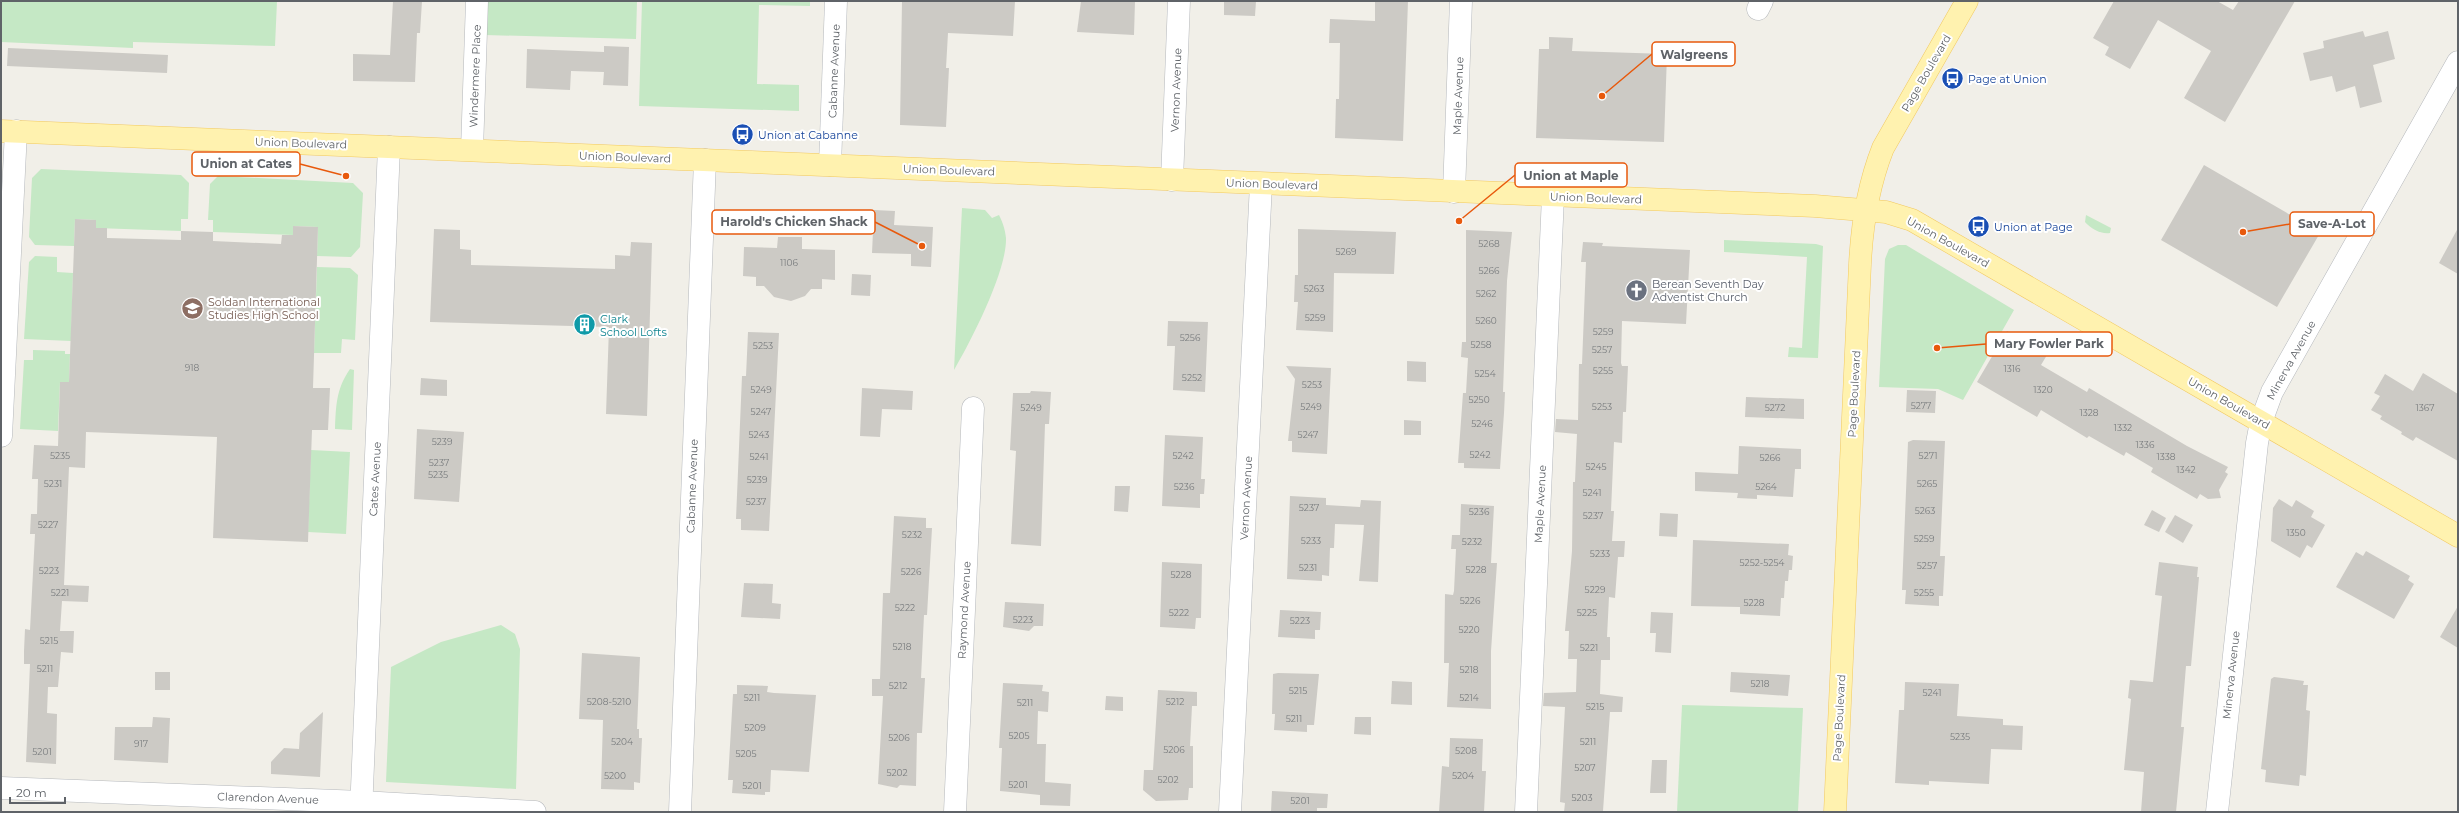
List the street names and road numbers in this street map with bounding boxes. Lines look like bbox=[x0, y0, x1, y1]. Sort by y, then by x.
street label: Cabanne Avenue bbox=[825, 23, 843, 118]
street label: Windermere Place bbox=[466, 24, 484, 128]
street label: Page Boulevard bbox=[1898, 32, 1954, 114]
street label: Vernon Avenue bbox=[1168, 47, 1184, 132]
street label: Maple Avenue bbox=[1450, 56, 1466, 135]
street label: Union Boulevard bbox=[255, 134, 347, 152]
street label: Union Boulevard bbox=[579, 148, 671, 166]
street label: Union Boulevard bbox=[903, 161, 995, 179]
street label: Union Boulevard bbox=[1226, 175, 1318, 193]
street label: Union Boulevard bbox=[1550, 189, 1642, 207]
street label: Union Boulevard bbox=[1904, 213, 1992, 271]
street label: Minerva Avenue bbox=[2263, 317, 2319, 402]
street label: Page Boulevard bbox=[1845, 350, 1863, 438]
street label: Union Boulevard bbox=[2186, 374, 2272, 432]
street label: Cabanne Avenue bbox=[683, 438, 701, 533]
street label: Cates Avenue bbox=[366, 441, 384, 517]
street label: Vernon Avenue bbox=[1237, 455, 1255, 540]
street label: Maple Avenue bbox=[1531, 464, 1549, 544]
street label: Raymond Avenue bbox=[954, 560, 974, 659]
street label: Minerva Avenue bbox=[2219, 630, 2243, 720]
street label: Page Boulevard bbox=[1830, 674, 1848, 762]
street label: Clarendon Avenue bbox=[217, 789, 319, 807]

